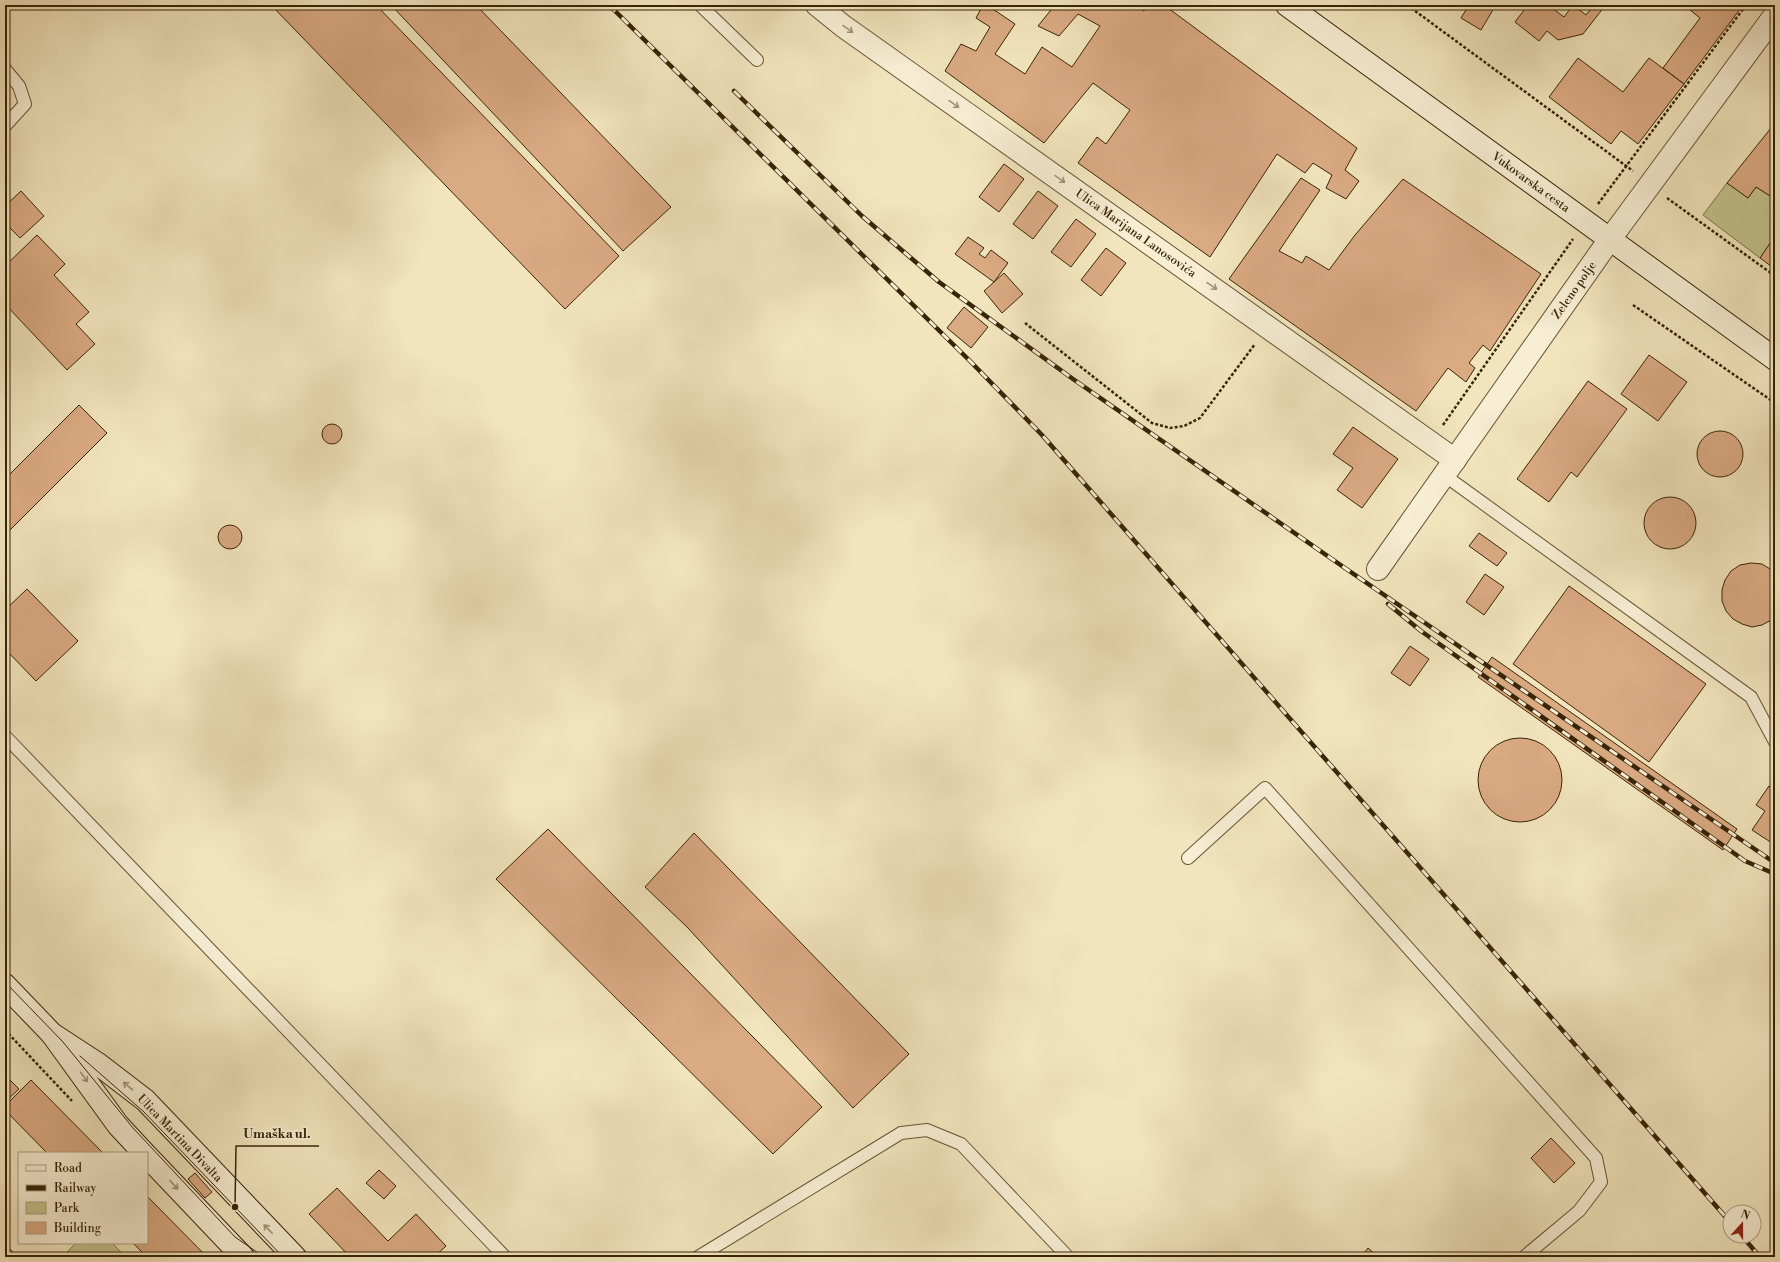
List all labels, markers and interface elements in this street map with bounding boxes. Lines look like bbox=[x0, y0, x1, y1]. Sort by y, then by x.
one-way arrow bbox=[842, 25, 853, 33]
one-way arrow bbox=[948, 100, 959, 108]
street label: Vukovarska cesta bbox=[1488, 148, 1573, 216]
one-way arrow bbox=[1054, 175, 1065, 183]
street label: Ulica Marijana Lanosovića bbox=[1072, 186, 1200, 281]
street label: Zeleno polje bbox=[1549, 258, 1600, 322]
one-way arrow bbox=[1206, 282, 1217, 291]
one-way arrow bbox=[79, 1071, 88, 1082]
one-way arrow bbox=[123, 1081, 134, 1090]
street label: Ulica Martina Divalta bbox=[134, 1091, 226, 1186]
callout: Umaška ul. bbox=[236, 1121, 319, 1146]
text: Umaška ul. bbox=[243, 1126, 311, 1142]
legend bbox=[18, 1152, 148, 1244]
text: Road bbox=[54, 1161, 82, 1176]
one-way arrow bbox=[169, 1180, 179, 1190]
text: Railway bbox=[54, 1181, 96, 1196]
text: Park bbox=[54, 1201, 80, 1216]
north arrow bbox=[1722, 1204, 1762, 1244]
text: N bbox=[1739, 1208, 1752, 1224]
text: Building bbox=[53, 1221, 102, 1236]
one-way arrow bbox=[263, 1224, 273, 1234]

